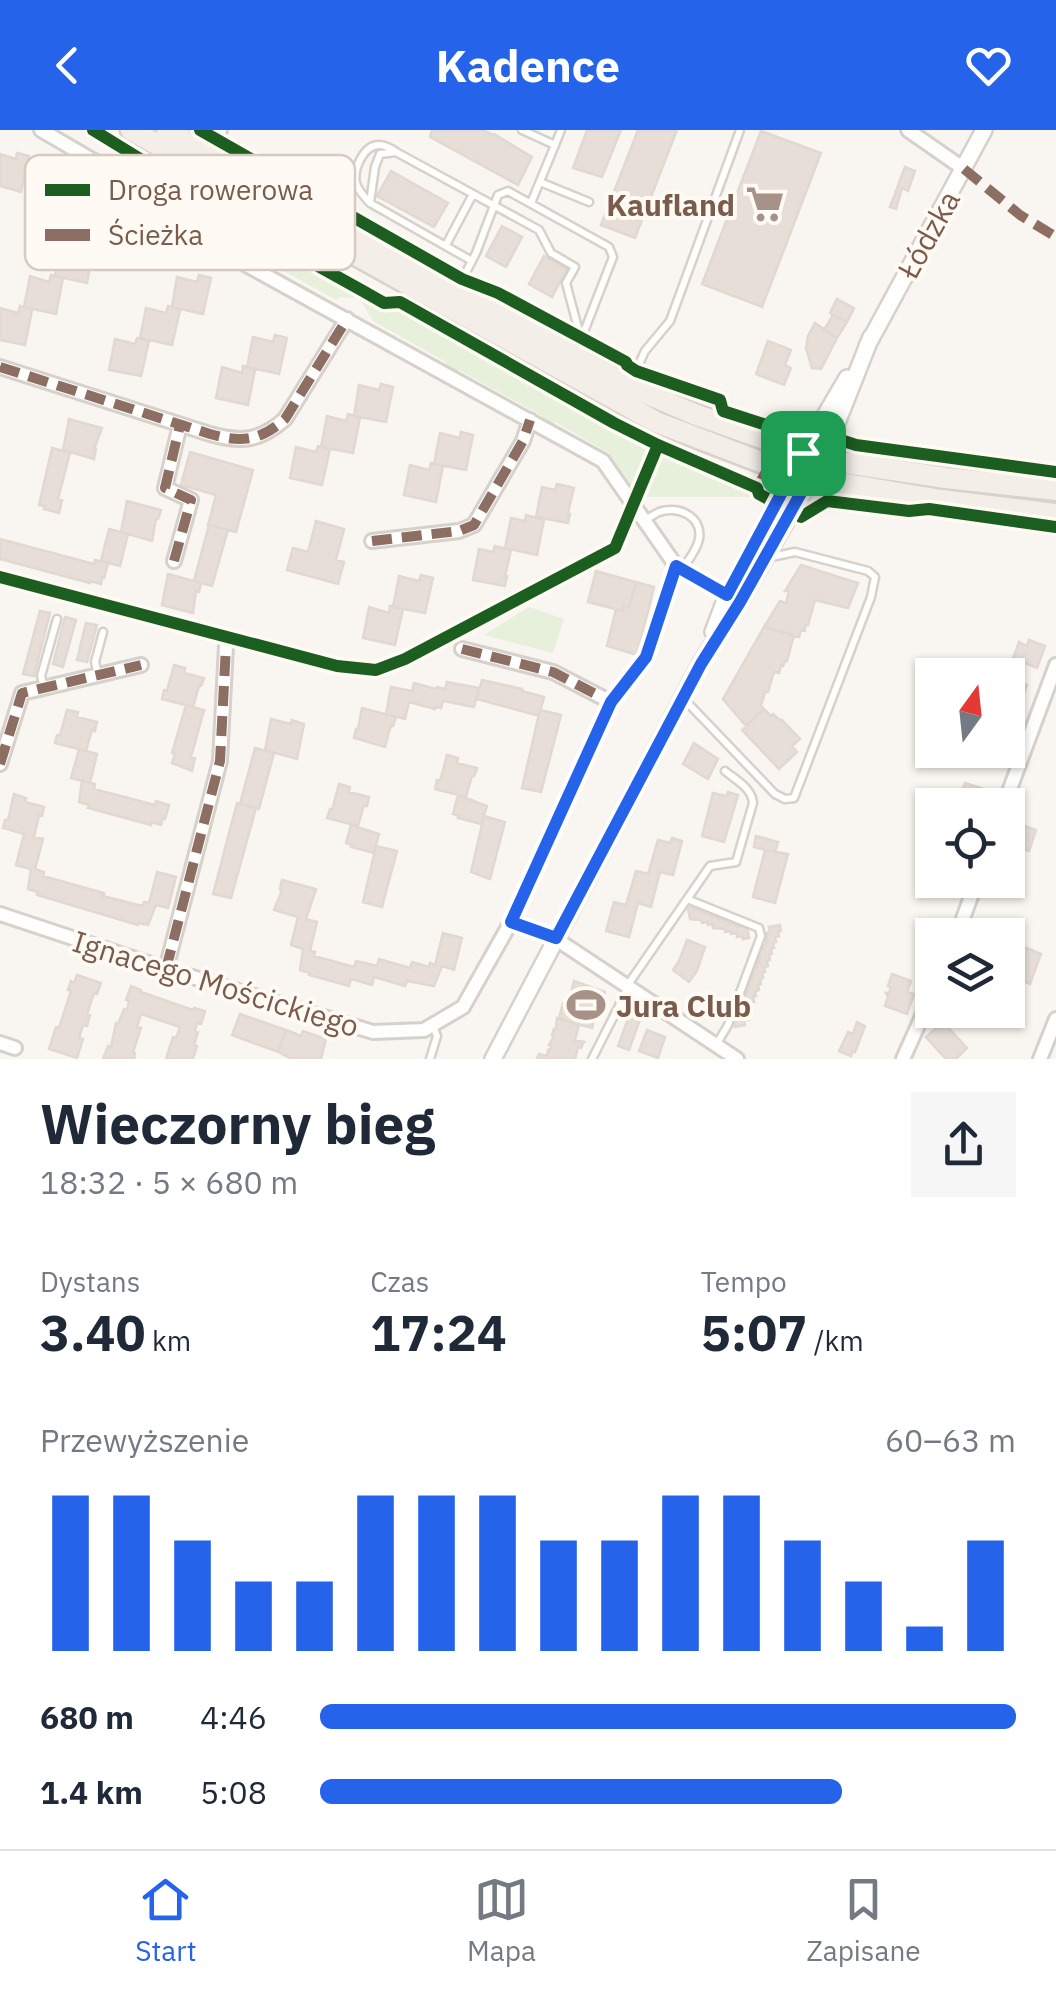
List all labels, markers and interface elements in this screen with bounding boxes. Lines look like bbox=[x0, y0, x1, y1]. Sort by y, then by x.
text: Kadence bbox=[436, 36, 620, 94]
icon: back bbox=[40, 38, 95, 93]
icon: heart bbox=[961, 38, 1016, 93]
legend bbox=[25, 155, 355, 270]
text: Droga rowerowa bbox=[108, 171, 313, 208]
supermarket icon: Kaufland bbox=[744, 183, 786, 225]
street label: Łódzka bbox=[887, 183, 968, 286]
place label: Kaufland bbox=[606, 185, 735, 224]
text: Ścieżka bbox=[108, 216, 203, 253]
pin bbox=[761, 411, 846, 496]
icon: arrive bbox=[776, 426, 831, 481]
north arrow bbox=[915, 658, 1025, 768]
map controls bbox=[915, 658, 1025, 1028]
button: locate bbox=[915, 788, 1025, 898]
button: layers bbox=[915, 918, 1025, 1028]
street label: Ignacego Mościckiego bbox=[68, 921, 364, 1045]
sports icon: Jura Club bbox=[565, 984, 607, 1026]
place label: Jura Club bbox=[616, 986, 751, 1025]
text: Wieczorny bieg bbox=[40, 1088, 435, 1159]
button: share bbox=[911, 1092, 1016, 1197]
text: 18:32 · 5 × 680 m bbox=[40, 1161, 298, 1203]
text: Dystans bbox=[40, 1263, 140, 1300]
text: Czas bbox=[370, 1263, 429, 1300]
text: Tempo bbox=[701, 1263, 787, 1300]
text: 3.40 bbox=[40, 1300, 146, 1365]
text: 17:24 bbox=[370, 1300, 507, 1365]
text: 5:07 bbox=[701, 1300, 807, 1365]
text: km bbox=[146, 1322, 191, 1359]
text: /km bbox=[807, 1322, 864, 1359]
text: Przewyższenie bbox=[40, 1419, 249, 1461]
text: 60–63 m bbox=[885, 1419, 1016, 1461]
text: 680 m bbox=[40, 1696, 134, 1738]
text: 4:46 bbox=[200, 1696, 267, 1738]
text: 1.4 km bbox=[40, 1771, 143, 1813]
text: 5:08 bbox=[200, 1771, 267, 1813]
tab: Start bbox=[135, 1872, 197, 1969]
tab: Mapa bbox=[467, 1872, 536, 1969]
tab: Zapisane bbox=[806, 1872, 921, 1969]

